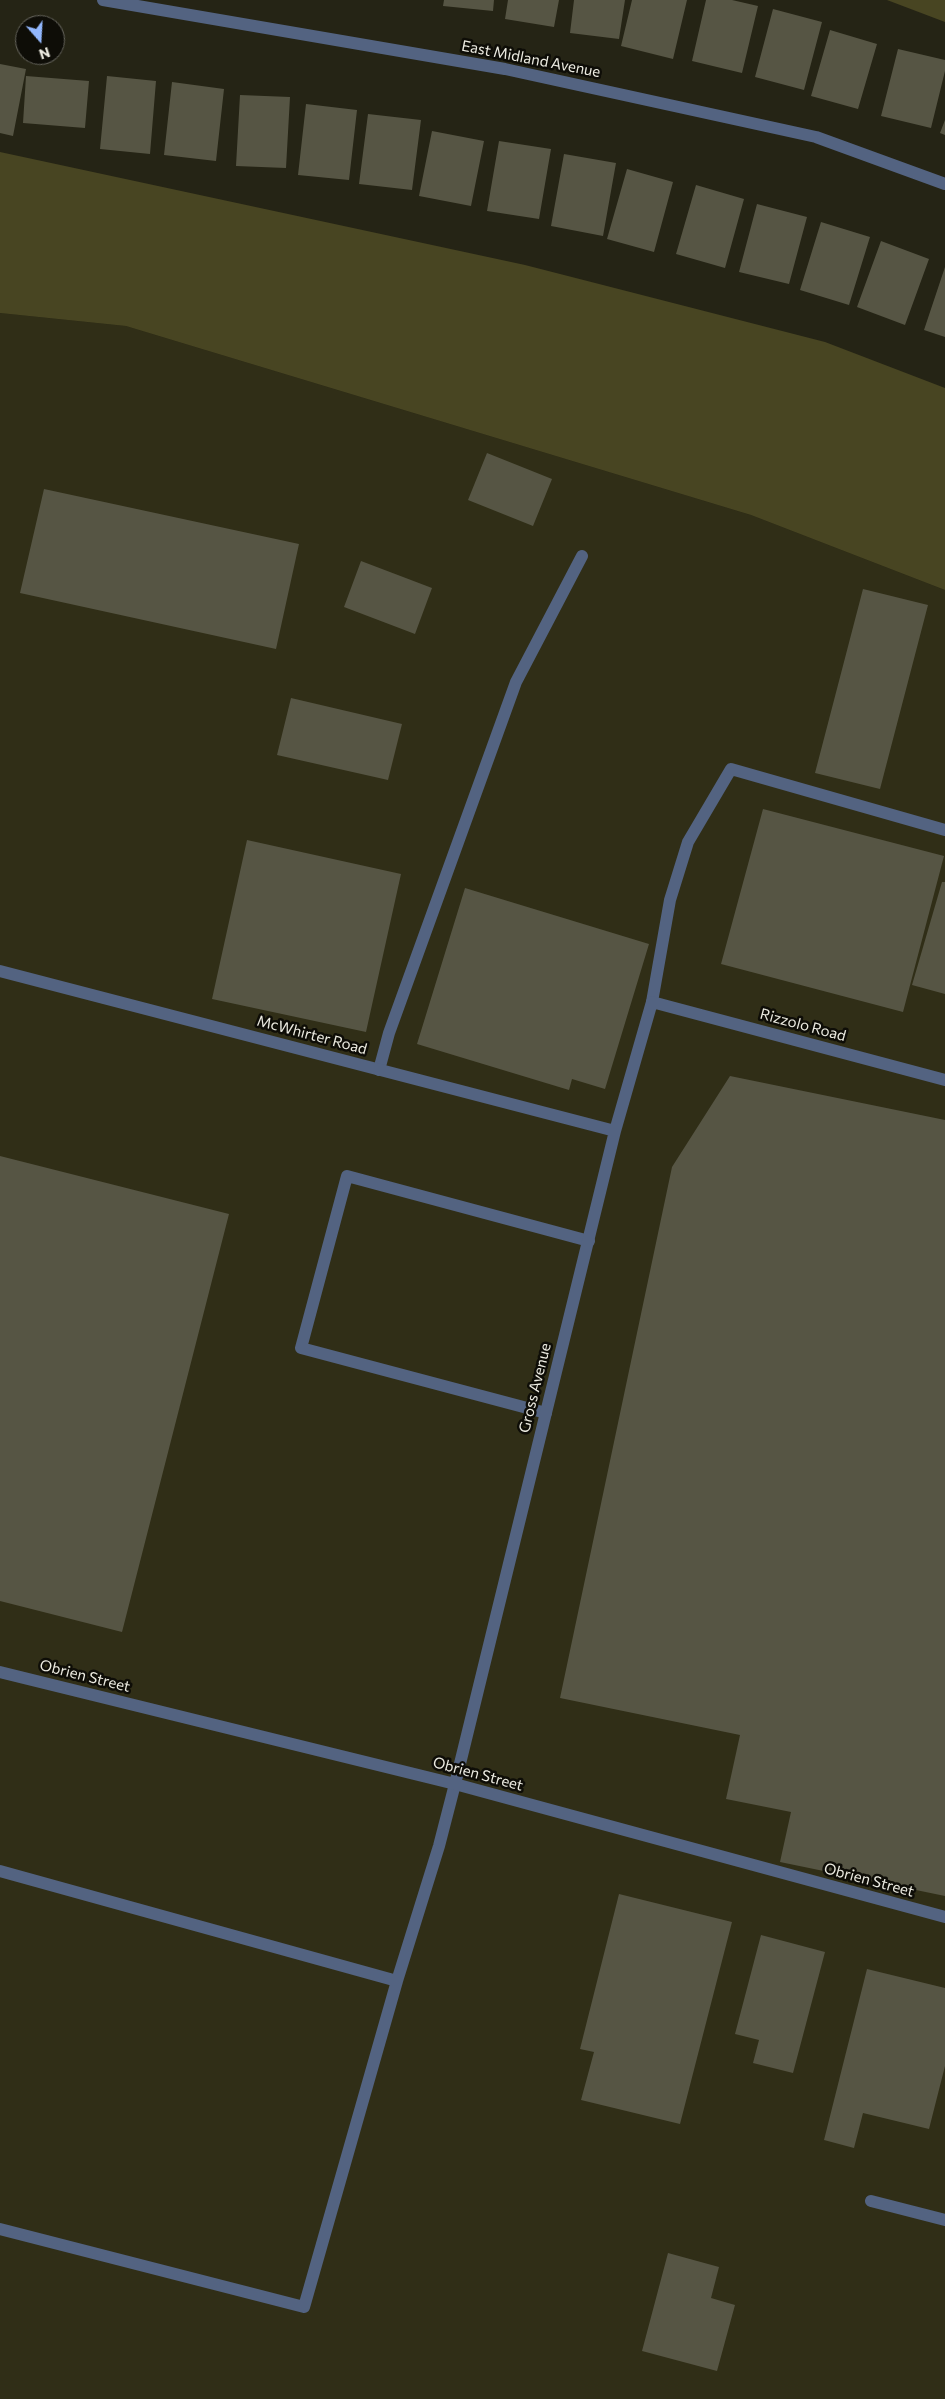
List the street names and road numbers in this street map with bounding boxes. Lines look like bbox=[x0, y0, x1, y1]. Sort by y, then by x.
street label: East Midland Avenue bbox=[460, 37, 602, 81]
street label: Rizzolo Road bbox=[758, 1005, 848, 1045]
street label: McWhirter Road bbox=[255, 1012, 369, 1058]
street label: Gross Avenue bbox=[515, 1341, 555, 1435]
street label: Obrien Street bbox=[38, 1656, 132, 1696]
street label: Obrien Street bbox=[431, 1753, 525, 1795]
street label: Obrien Street bbox=[822, 1859, 916, 1901]

